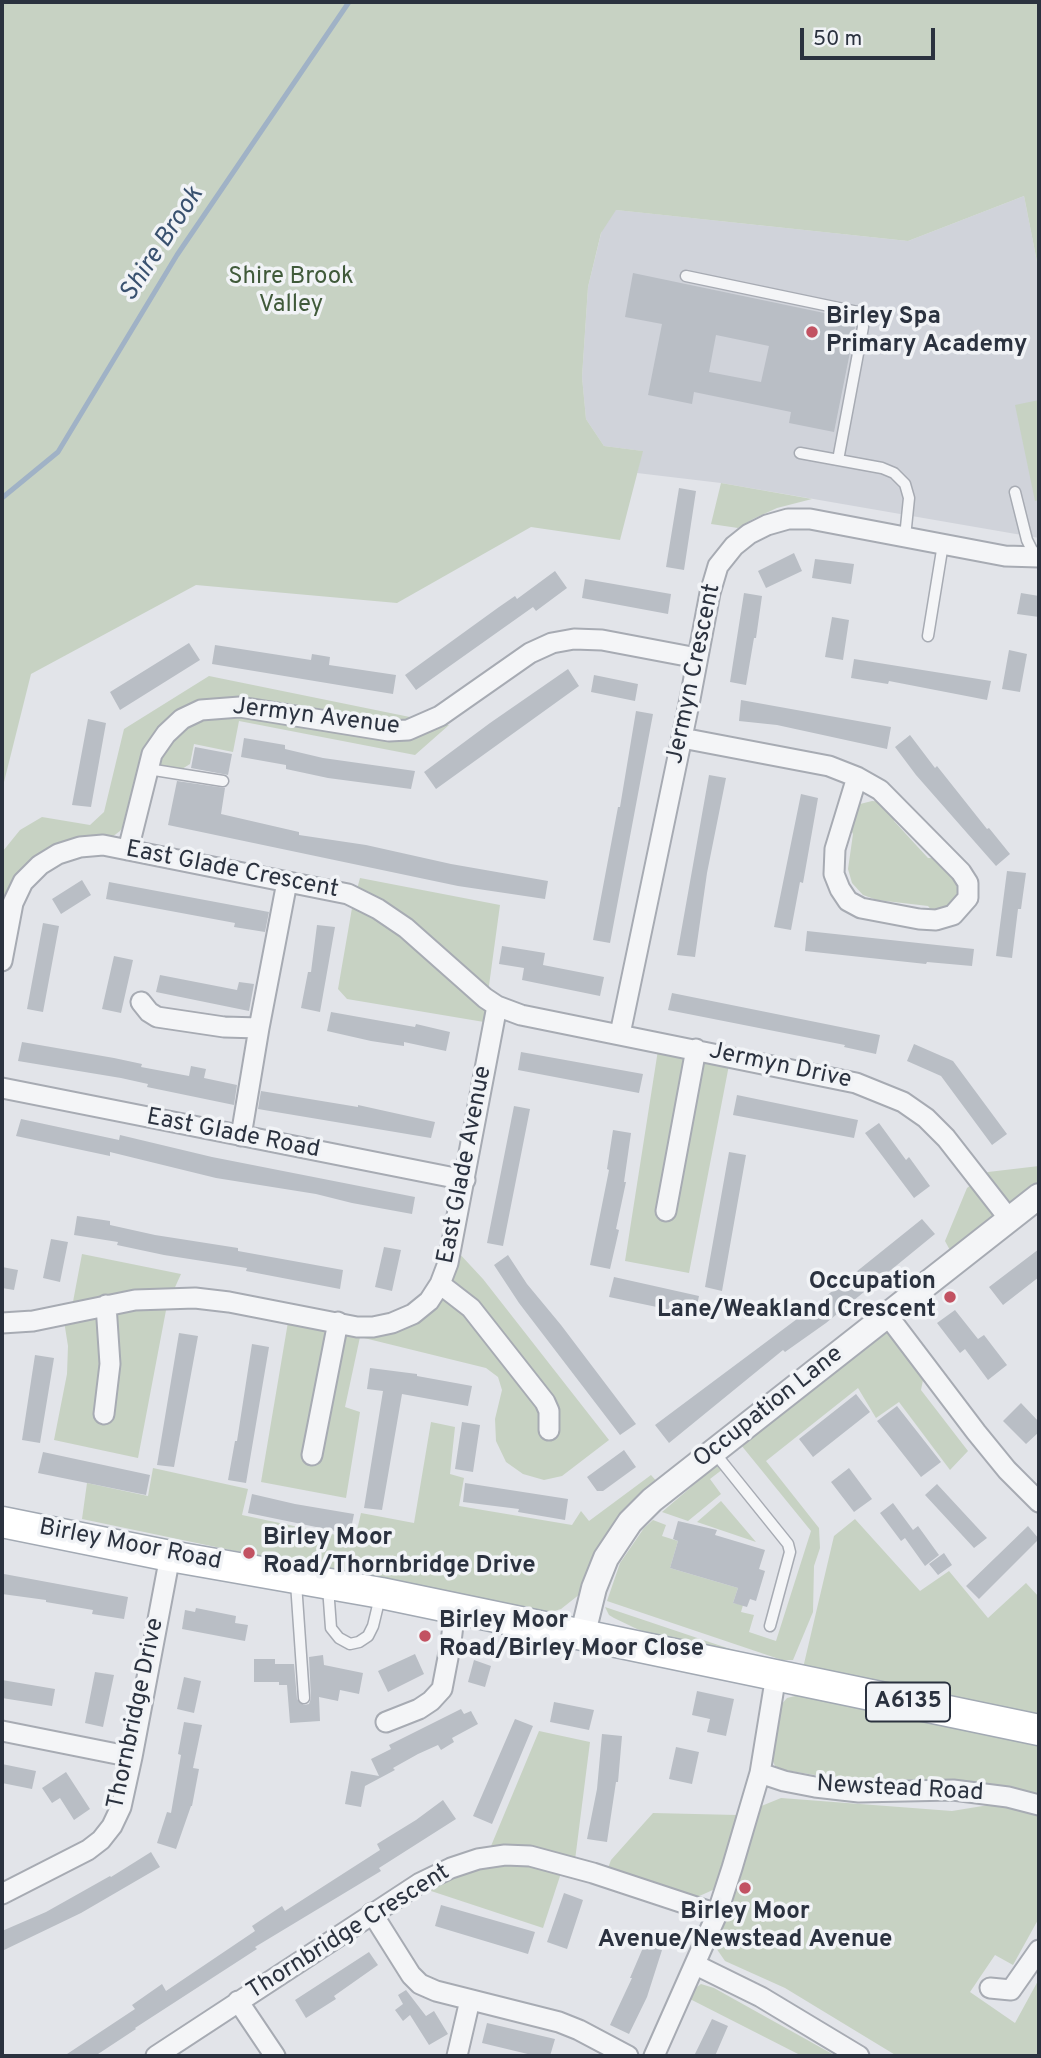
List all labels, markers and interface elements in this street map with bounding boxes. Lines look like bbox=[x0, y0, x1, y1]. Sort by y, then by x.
scale bar bbox=[803, 14, 938, 58]
text: 50 m bbox=[813, 26, 862, 53]
water label: Shire Brook bbox=[114, 182, 212, 308]
park label: Shire Brook Valley bbox=[228, 264, 354, 320]
place label: Birley Spa Primary Academy bbox=[826, 304, 1027, 360]
marker: Birley Spa Primary Academy bbox=[804, 324, 820, 340]
street label: Jermyn Crescent bbox=[662, 581, 728, 767]
street label: Jermyn Avenue bbox=[231, 693, 401, 743]
street label: East Glade Crescent bbox=[123, 836, 341, 906]
street label: Jermyn Drive bbox=[706, 1038, 854, 1096]
street label: East Glade Avenue bbox=[433, 1064, 499, 1266]
street label: East Glade Road bbox=[144, 1104, 322, 1166]
place label: Occupation Lane/Weakland Crescent bbox=[657, 1269, 936, 1325]
marker: Occupation Lane/Weakland Crescent bbox=[942, 1289, 958, 1305]
street label: Occupation Lane bbox=[689, 1341, 849, 1475]
street label: Birley Moor Road bbox=[36, 1514, 224, 1578]
place label: Birley Moor Road/Thornbridge Drive bbox=[263, 1525, 536, 1581]
marker: Birley Moor Road/Thornbridge Drive bbox=[241, 1545, 257, 1561]
place label: Birley Moor Road/Birley Moor Close bbox=[439, 1608, 704, 1664]
street label: Thornbridge Drive bbox=[103, 1616, 171, 1812]
marker: Birley Moor Road/Birley Moor Close bbox=[417, 1628, 433, 1644]
road number: A6135 bbox=[866, 1682, 950, 1722]
street label: Newstead Road bbox=[816, 1771, 984, 1809]
street label: Thornbridge Crescent bbox=[242, 1859, 456, 2007]
marker: Birley Moor Avenue/Newstead Avenue bbox=[737, 1880, 753, 1896]
place label: Birley Moor Avenue/Newstead Avenue bbox=[598, 1899, 892, 1955]

